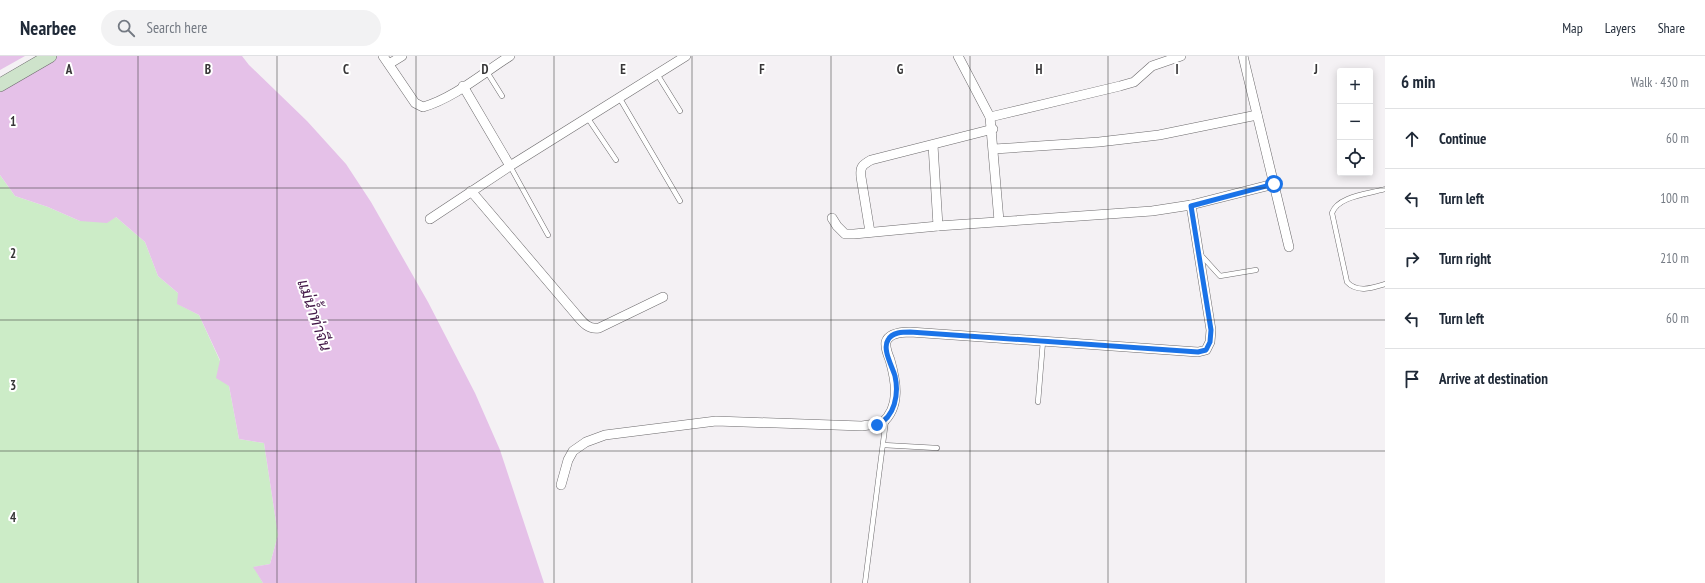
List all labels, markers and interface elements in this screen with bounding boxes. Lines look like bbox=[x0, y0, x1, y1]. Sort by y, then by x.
search box bbox=[101, 10, 381, 46]
text: Nearbee bbox=[20, 16, 77, 40]
icon: search bbox=[115, 17, 137, 39]
text: Search here bbox=[147, 18, 207, 37]
text: Map bbox=[1562, 19, 1583, 37]
text: Layers bbox=[1605, 19, 1636, 37]
text: Share bbox=[1658, 19, 1685, 37]
text: A bbox=[65, 61, 73, 78]
text: B bbox=[205, 61, 211, 78]
text: C bbox=[343, 61, 349, 78]
text: D bbox=[482, 61, 489, 78]
text: E bbox=[620, 61, 626, 78]
text: F bbox=[759, 61, 765, 78]
text: G bbox=[897, 61, 904, 78]
text: H bbox=[1036, 61, 1043, 78]
text: I bbox=[1175, 61, 1179, 78]
text: J bbox=[1313, 61, 1318, 78]
map controls bbox=[1337, 68, 1373, 176]
button: + bbox=[1337, 68, 1373, 104]
text: 6 min bbox=[1401, 71, 1435, 93]
text: Walk · 430 m bbox=[1631, 74, 1689, 91]
button: − bbox=[1337, 104, 1373, 140]
text: 1 bbox=[10, 113, 16, 130]
icon: ahead bbox=[1401, 128, 1423, 150]
text: Continue bbox=[1439, 129, 1486, 148]
text: 60 m bbox=[1666, 130, 1689, 147]
button: locate bbox=[1337, 140, 1373, 176]
route start bbox=[1265, 175, 1283, 193]
icon: left bbox=[1401, 188, 1423, 210]
text: Turn left bbox=[1439, 189, 1484, 208]
text: 100 m bbox=[1660, 190, 1689, 207]
text: 2 bbox=[10, 245, 16, 262]
icon: right bbox=[1401, 248, 1423, 270]
text: Turn right bbox=[1439, 249, 1491, 268]
text: 210 m bbox=[1660, 250, 1689, 267]
water label: แม่น้ำท่าจีน bbox=[293, 275, 340, 353]
icon: left bbox=[1401, 308, 1423, 330]
text: Turn left bbox=[1439, 309, 1484, 328]
text: 60 m bbox=[1666, 310, 1689, 327]
icon: arrive bbox=[1401, 368, 1423, 390]
text: Arrive at destination bbox=[1439, 369, 1548, 388]
text: 3 bbox=[10, 377, 16, 394]
route end bbox=[868, 416, 886, 434]
text: 4 bbox=[10, 509, 17, 526]

